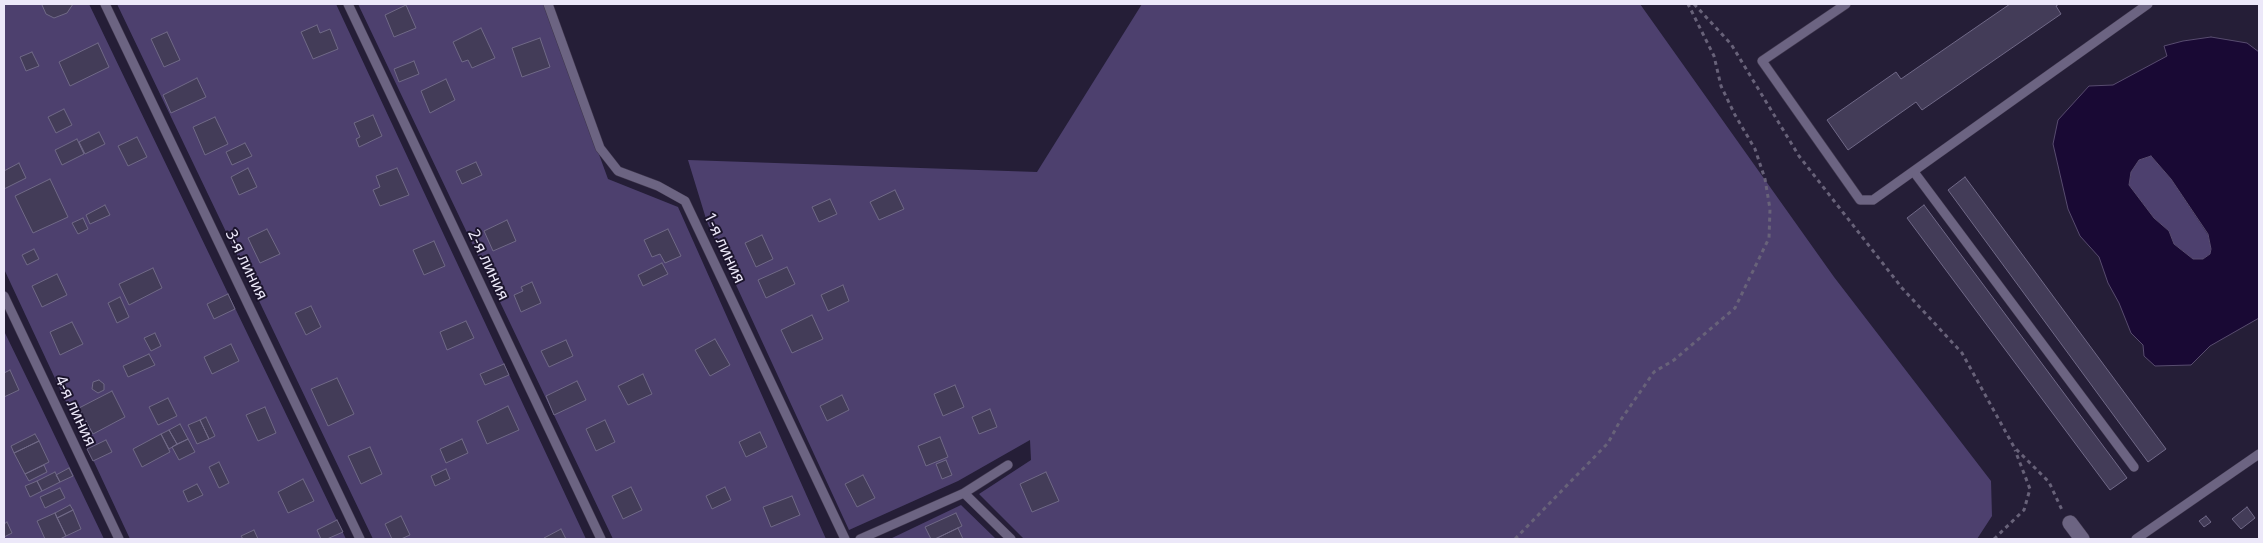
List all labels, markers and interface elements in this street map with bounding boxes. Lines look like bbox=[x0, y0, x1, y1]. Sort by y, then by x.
street label: 1-я линия bbox=[699, 209, 749, 287]
street label: 2-я линия bbox=[463, 226, 513, 304]
street label: 3-я линия bbox=[221, 227, 271, 303]
street label: 4-я линия bbox=[50, 372, 100, 450]

